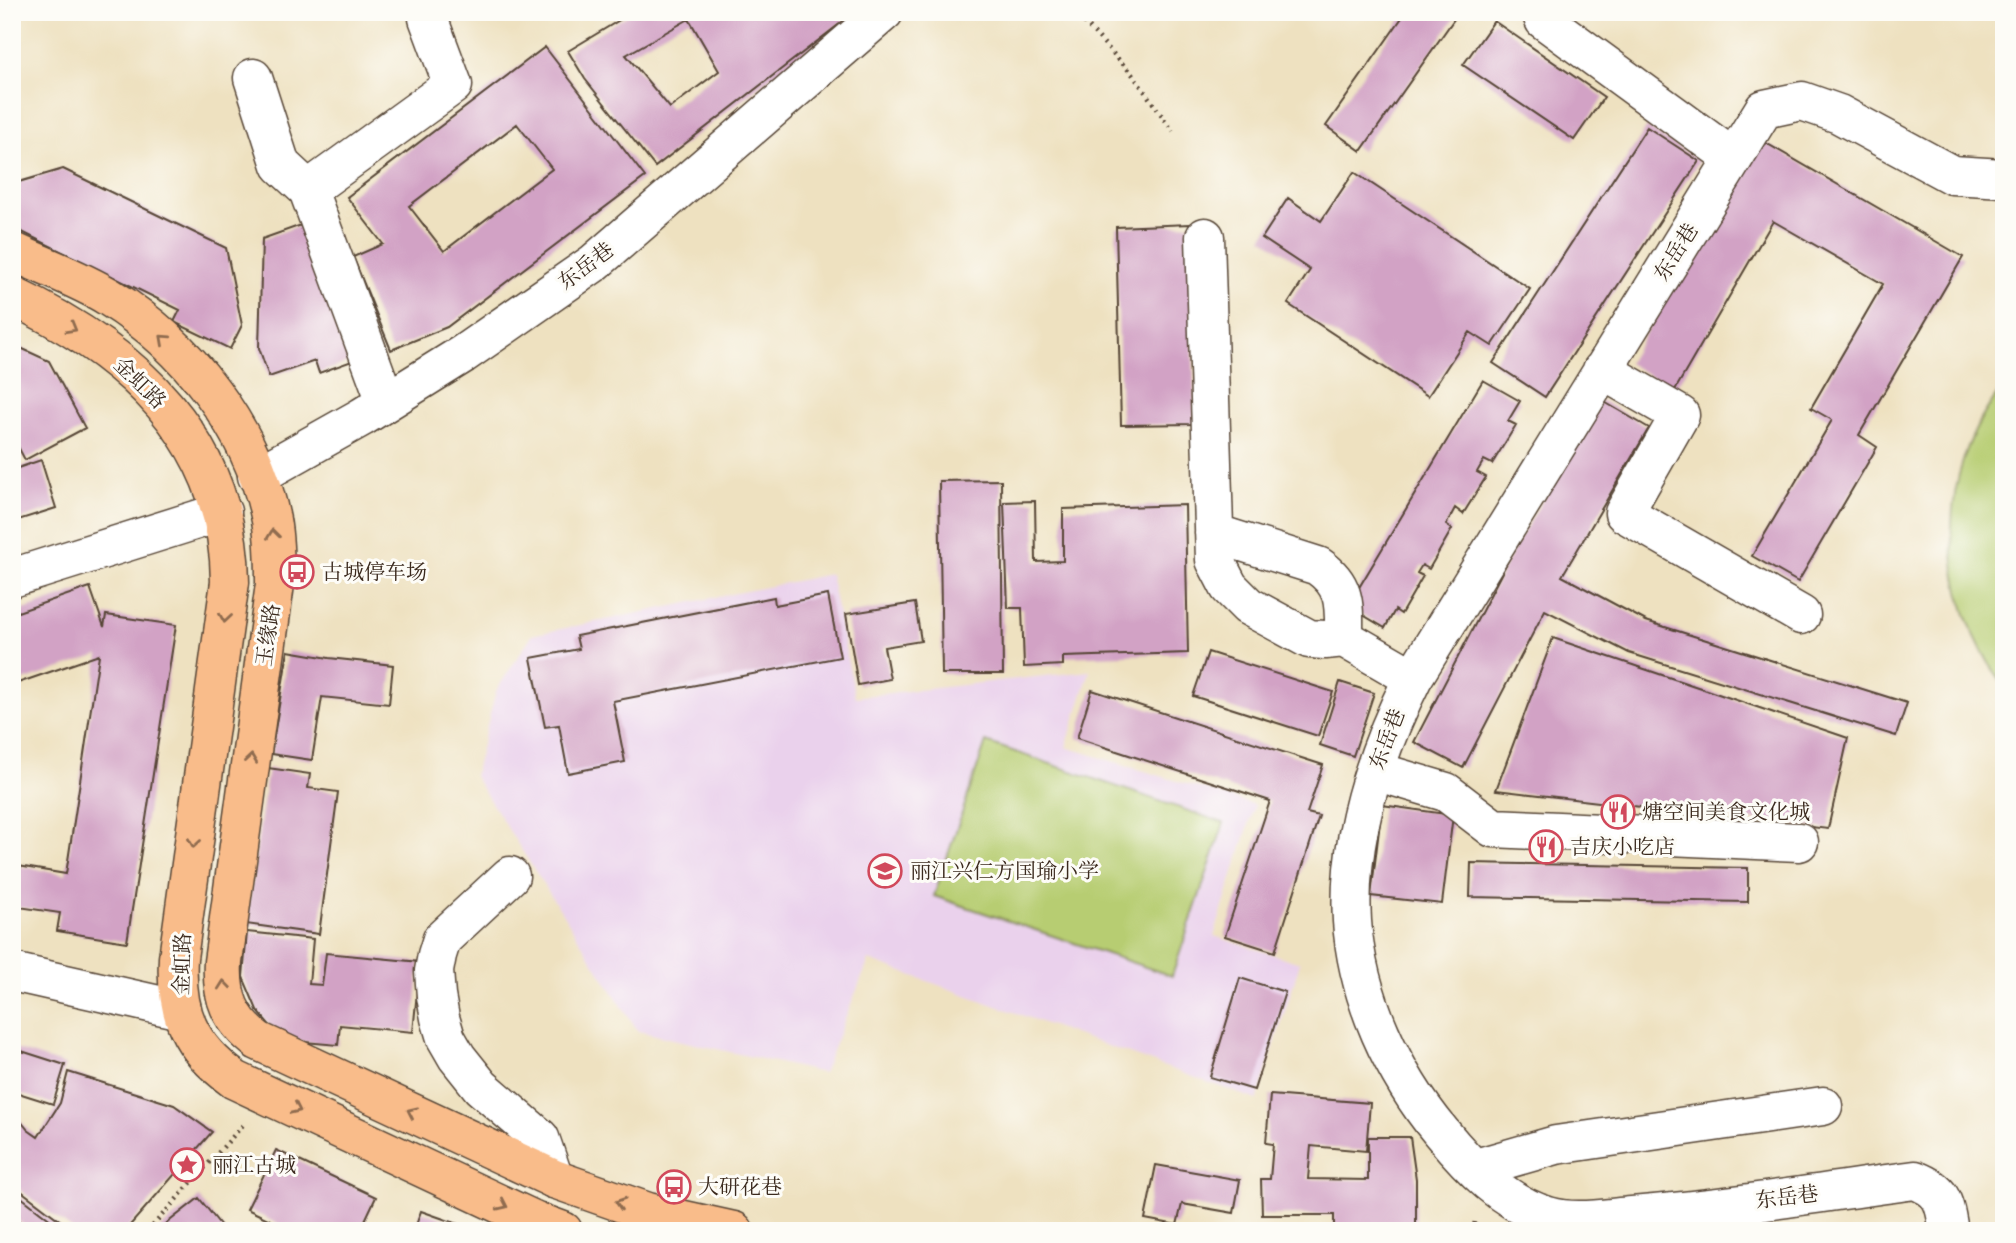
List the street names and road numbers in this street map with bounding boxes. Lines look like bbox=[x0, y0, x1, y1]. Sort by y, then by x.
street label: 东岳巷 bbox=[1649, 219, 1703, 285]
street label: 东岳巷 bbox=[554, 237, 618, 295]
street label: 金虹路 bbox=[109, 352, 171, 414]
street label: 玉缘路 bbox=[252, 602, 284, 668]
street label: 东岳巷 bbox=[1365, 705, 1409, 773]
street label: 金虹路 bbox=[169, 932, 195, 996]
street label: 东岳巷 bbox=[1754, 1181, 1820, 1213]

